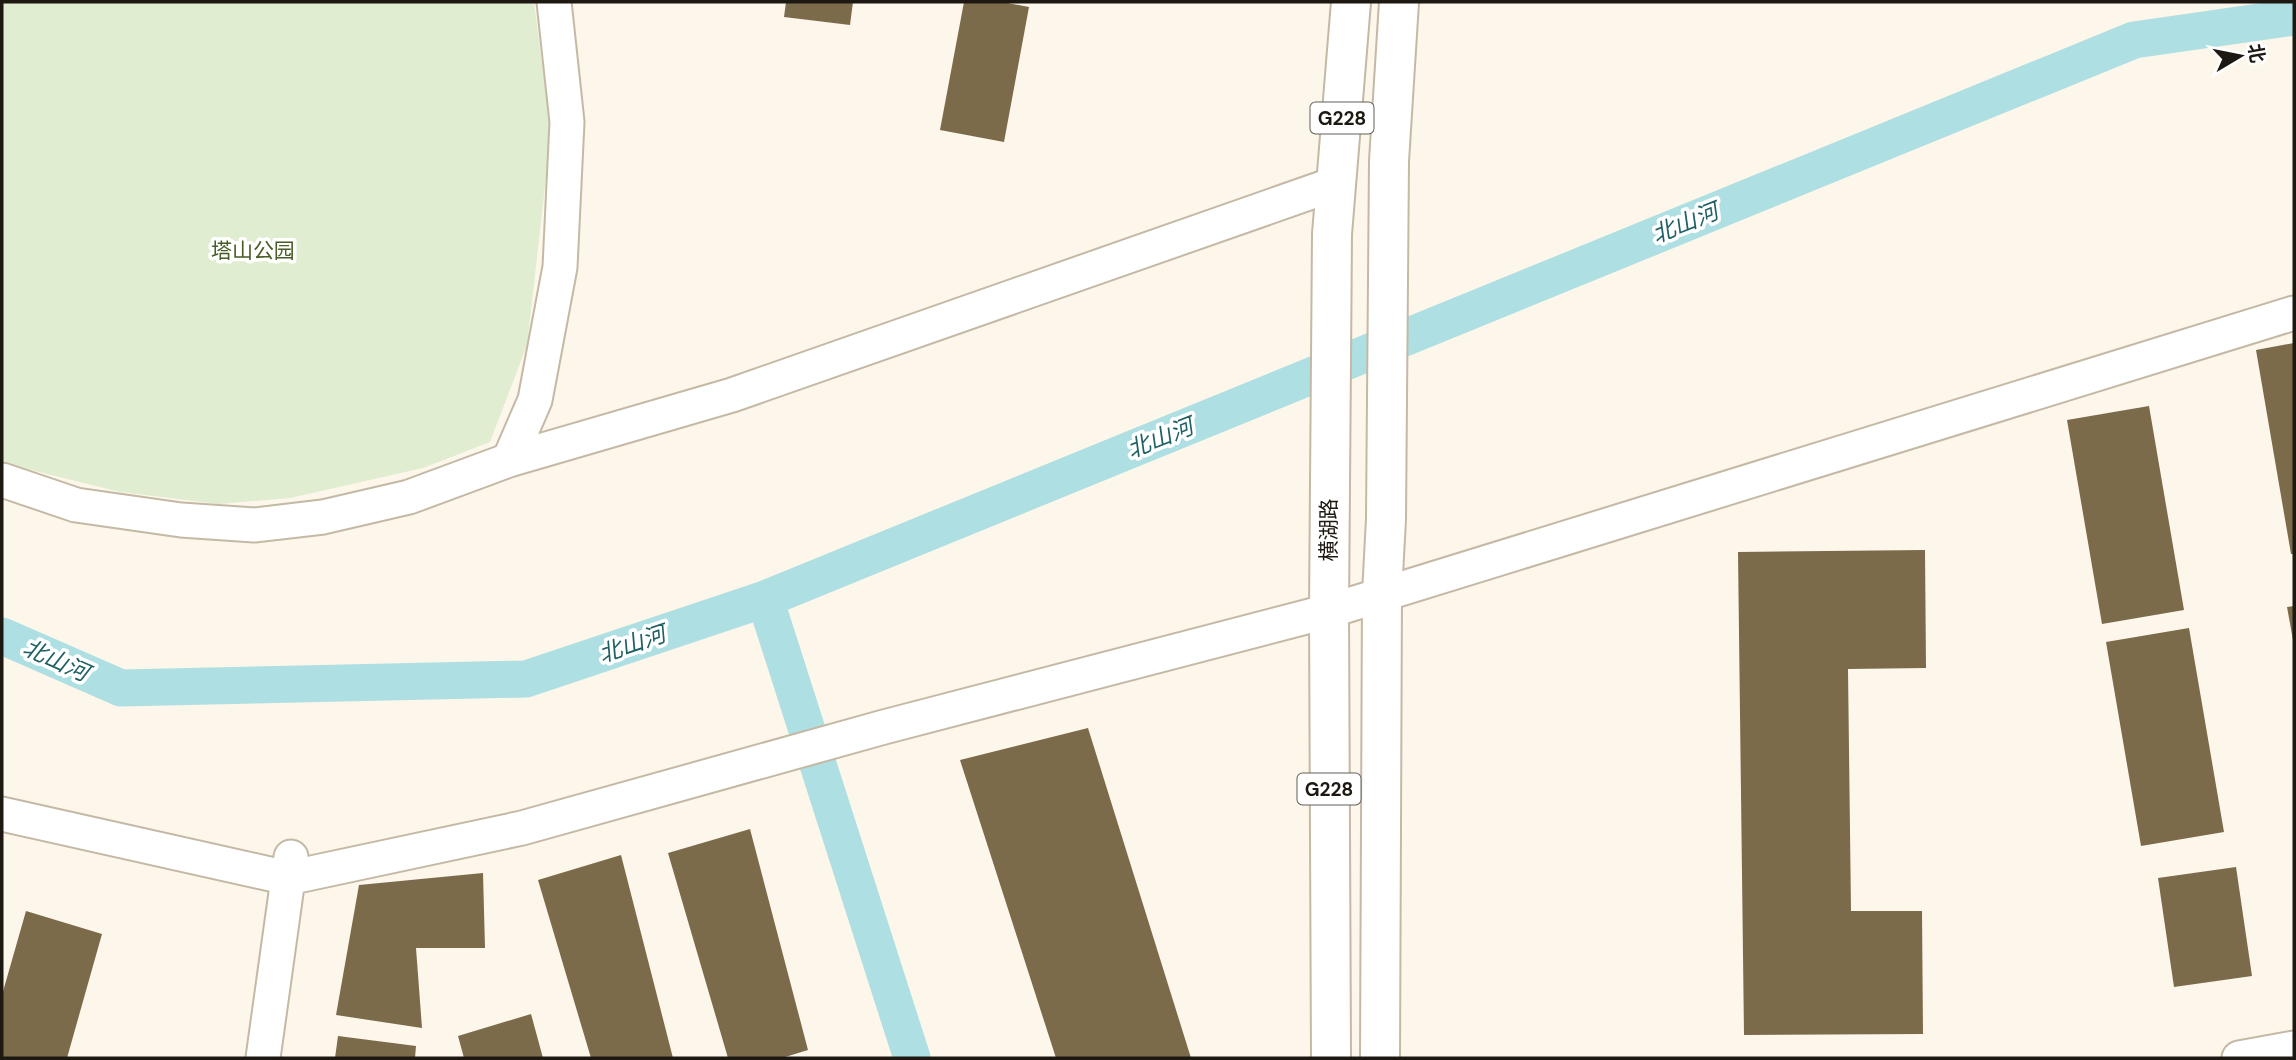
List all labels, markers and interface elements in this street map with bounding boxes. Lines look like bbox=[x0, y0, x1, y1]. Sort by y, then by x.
north arrow bbox=[2205, 21, 2275, 91]
text: 北 bbox=[2242, 42, 2270, 65]
road number: G228 bbox=[1310, 102, 1374, 134]
water label: 北山河 bbox=[1647, 195, 1726, 250]
park label: 塔山公园 bbox=[211, 237, 295, 265]
water label: 北山河 bbox=[1122, 410, 1201, 465]
street label: 横湖路 bbox=[1315, 499, 1343, 562]
water label: 北山河 bbox=[594, 617, 673, 669]
water label: 北山河 bbox=[18, 632, 97, 689]
road number: G228 bbox=[1298, 774, 1360, 804]

